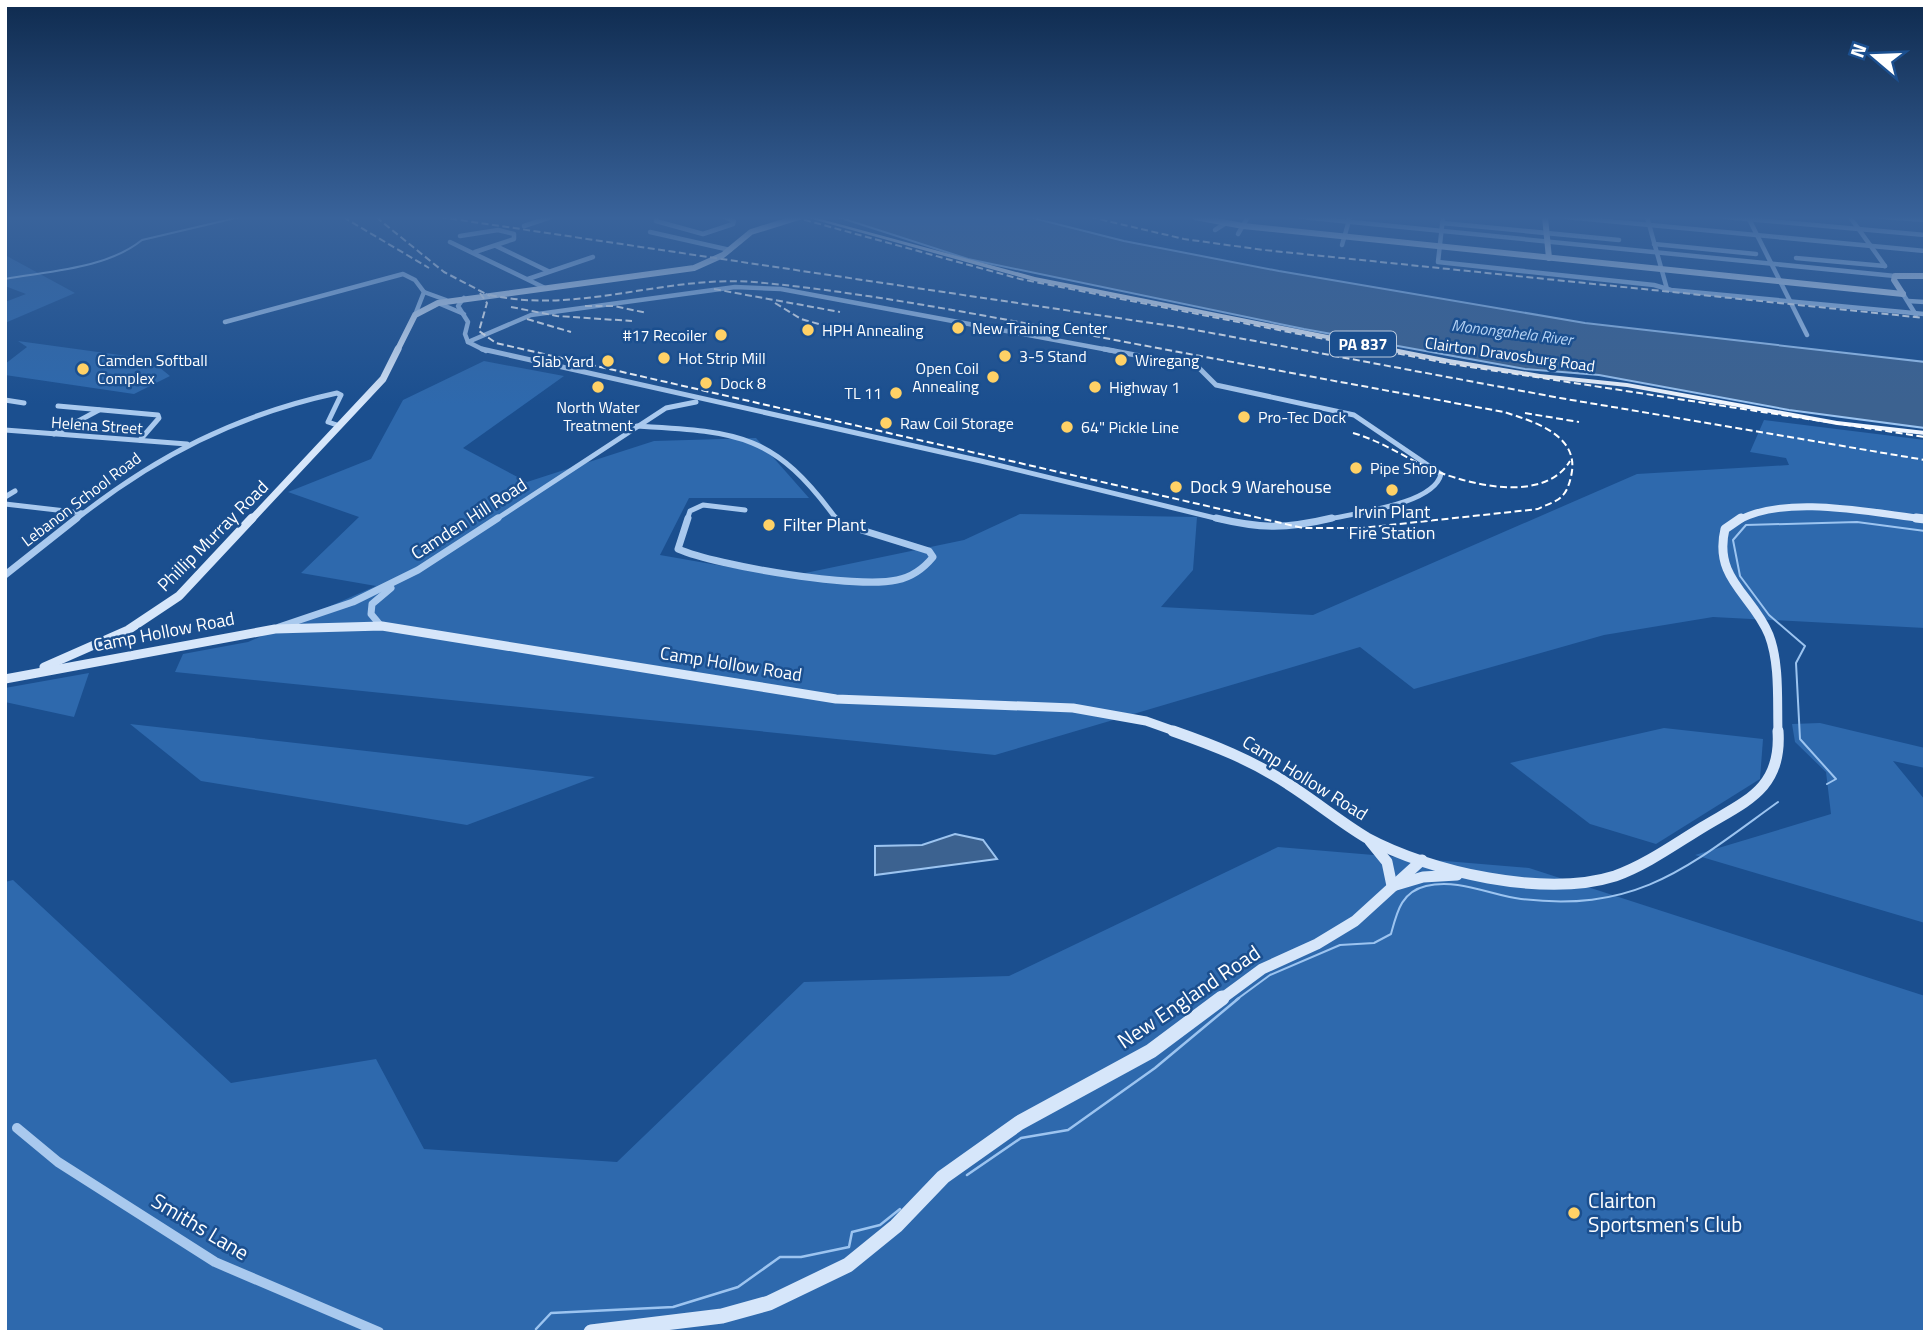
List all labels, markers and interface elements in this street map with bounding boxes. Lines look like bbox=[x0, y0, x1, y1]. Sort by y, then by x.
north arrow bbox=[1839, 21, 1909, 91]
text: N bbox=[1842, 39, 1873, 61]
water label: Monongahela River bbox=[1450, 313, 1576, 352]
place label: New Training Center bbox=[972, 316, 1108, 340]
place label: HPH Annealing bbox=[822, 318, 923, 342]
marker: New Training Center bbox=[950, 320, 966, 336]
marker: HPH Annealing bbox=[800, 322, 816, 338]
place label: #17 Recoiler bbox=[623, 323, 707, 347]
marker: #17 Recoiler bbox=[713, 327, 729, 343]
street label: Clairton Dravosburg Road bbox=[1423, 330, 1597, 378]
road number: PA 837 bbox=[1330, 332, 1396, 356]
place label: 3-5 Stand bbox=[1019, 344, 1087, 368]
place label: Hot Strip Mill bbox=[678, 346, 766, 370]
place label: Camden Softball Complex bbox=[97, 348, 208, 390]
marker: 3-5 Stand bbox=[997, 348, 1013, 364]
place label: Wiregang bbox=[1135, 348, 1199, 372]
place label: Slab Yard bbox=[532, 349, 594, 373]
marker: Hot Strip Mill bbox=[656, 350, 672, 366]
marker: Wiregang bbox=[1113, 352, 1129, 368]
marker: Slab Yard bbox=[600, 353, 616, 369]
place label: Open Coil Annealing bbox=[912, 356, 979, 398]
marker: Camden Softball Complex bbox=[75, 361, 91, 377]
marker: Open Coil Annealing bbox=[985, 369, 1001, 385]
place label: Dock 8 bbox=[720, 371, 766, 395]
marker: Dock 8 bbox=[698, 375, 714, 391]
place label: Highway 1 bbox=[1109, 375, 1180, 399]
marker: North Water Treatment bbox=[590, 379, 606, 395]
marker: Highway 1 bbox=[1087, 379, 1103, 395]
place label: TL 11 bbox=[844, 381, 882, 405]
marker: TL 11 bbox=[888, 385, 904, 401]
place label: North Water Treatment bbox=[556, 395, 640, 437]
place label: Pro-Tec Dock bbox=[1258, 405, 1347, 429]
marker: Pro-Tec Dock bbox=[1236, 409, 1252, 425]
street label: Helena Street bbox=[50, 410, 144, 440]
place label: Raw Coil Storage bbox=[900, 411, 1014, 435]
marker: Raw Coil Storage bbox=[878, 415, 894, 431]
place label: 64" Pickle Line bbox=[1081, 415, 1179, 439]
marker: 64" Pickle Line bbox=[1059, 419, 1075, 435]
street label: Lebanon School Road bbox=[16, 446, 146, 552]
place label: Pipe Shop bbox=[1370, 456, 1437, 480]
marker: Pipe Shop bbox=[1348, 460, 1364, 476]
street label: Camden Hill Road bbox=[405, 471, 532, 566]
place label: Dock 9 Warehouse bbox=[1190, 473, 1332, 500]
street label: Phillip Murray Road bbox=[151, 474, 274, 597]
marker: Dock 9 Warehouse bbox=[1168, 479, 1184, 495]
marker: Irvin Plant Fire Station bbox=[1384, 482, 1400, 498]
place label: Irvin Plant Fire Station bbox=[1349, 498, 1435, 546]
place label: Filter Plant bbox=[783, 511, 867, 538]
marker: Filter Plant bbox=[761, 517, 777, 533]
street label: Camp Hollow Road bbox=[91, 605, 237, 658]
street label: Camp Hollow Road bbox=[658, 639, 804, 688]
street label: Camp Hollow Road bbox=[1237, 728, 1373, 827]
street label: New England Road bbox=[1110, 936, 1267, 1056]
street label: Smiths Lane bbox=[146, 1184, 255, 1268]
place label: Clairton Sportsmen's Club bbox=[1588, 1184, 1742, 1240]
marker: Clairton Sportsmen's Club bbox=[1566, 1205, 1582, 1221]

